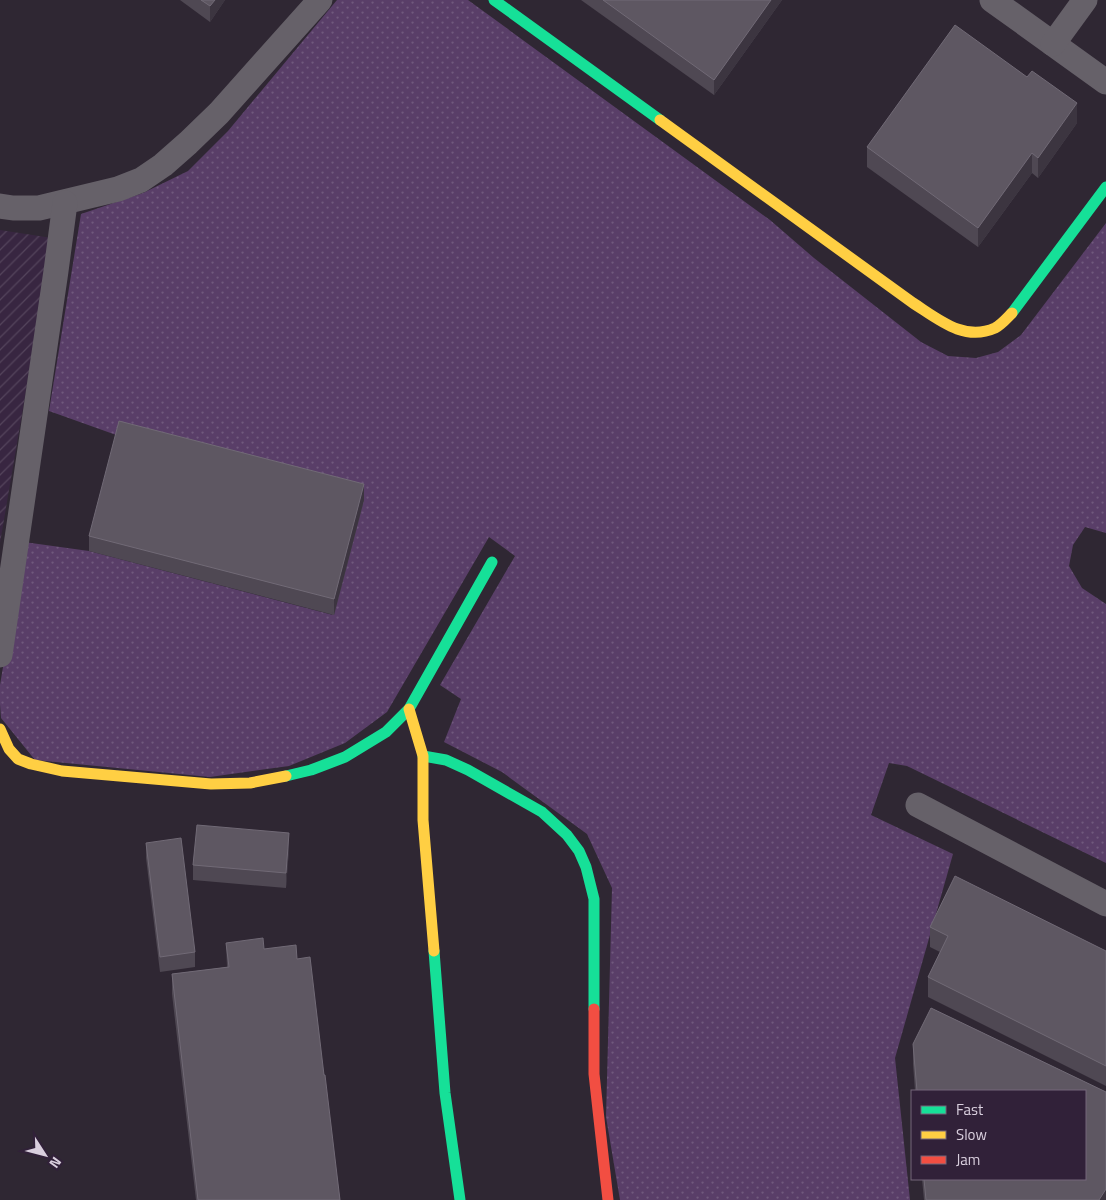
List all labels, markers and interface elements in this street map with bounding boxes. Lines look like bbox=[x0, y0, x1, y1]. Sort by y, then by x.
legend bbox=[911, 1090, 1086, 1180]
text: Fast bbox=[956, 1098, 984, 1121]
text: Slow bbox=[956, 1123, 987, 1146]
north arrow bbox=[20, 1130, 70, 1180]
text: Jam bbox=[956, 1148, 980, 1171]
text: N bbox=[45, 1153, 67, 1173]

